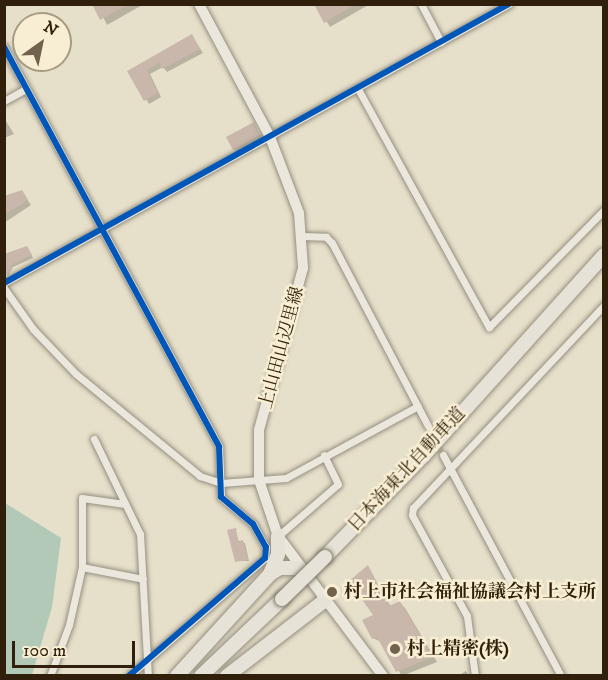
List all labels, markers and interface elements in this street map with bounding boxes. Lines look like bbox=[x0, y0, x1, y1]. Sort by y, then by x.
north arrow bbox=[12, 12, 72, 72]
text: N bbox=[40, 17, 62, 41]
street label: 上山田山辺里線 bbox=[255, 284, 309, 412]
street label: 日本海東北自動車道 bbox=[344, 403, 470, 537]
place label: 村上市社会福祉協議会村上支所 bbox=[344, 581, 596, 603]
marker: 村上市社会福祉協議会村上支所 bbox=[325, 585, 339, 599]
scale bar bbox=[15, 629, 138, 667]
place label: 村上精密(株) bbox=[407, 638, 509, 660]
text: 100 m bbox=[23, 640, 66, 662]
marker: 村上精密(株) bbox=[388, 642, 402, 656]

